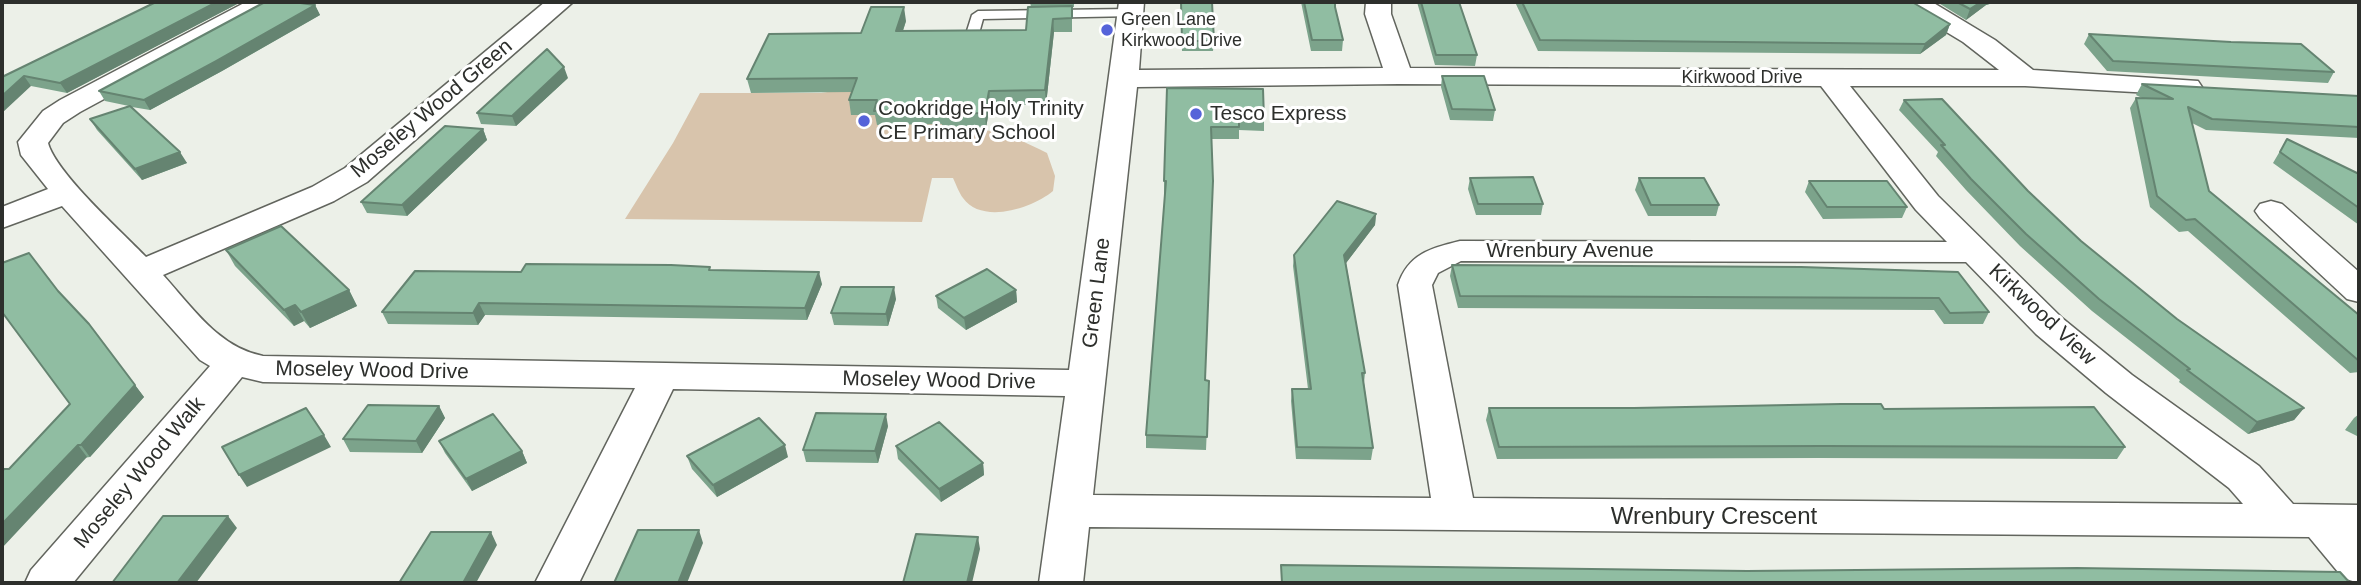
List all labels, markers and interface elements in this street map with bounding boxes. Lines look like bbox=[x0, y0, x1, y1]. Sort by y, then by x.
place label: Green Lane Kirkwood Drive bbox=[1121, 9, 1242, 52]
marker: Green Lane Kirkwood Drive bbox=[1099, 22, 1115, 38]
street label: Moseley Wood Green bbox=[346, 34, 518, 184]
street label: Kirkwood Drive bbox=[1681, 67, 1803, 89]
place label: Cookridge Holy Trinity CE Primary School bbox=[878, 96, 1084, 146]
place label: Tesco Express bbox=[1210, 101, 1347, 127]
marker: Tesco Express bbox=[1188, 106, 1204, 122]
marker: Cookridge Holy Trinity CE Primary School bbox=[856, 113, 872, 129]
street label: Green Lane bbox=[1078, 236, 1116, 350]
street label: Wrenbury Avenue bbox=[1486, 238, 1654, 264]
street label: Kirkwood View bbox=[1983, 259, 2101, 371]
street label: Moseley Wood Drive bbox=[275, 357, 469, 385]
street label: Moseley Wood Drive bbox=[842, 367, 1036, 395]
street label: Moseley Wood Walk bbox=[69, 392, 211, 554]
street label: Wrenbury Crescent bbox=[1611, 503, 1817, 531]

